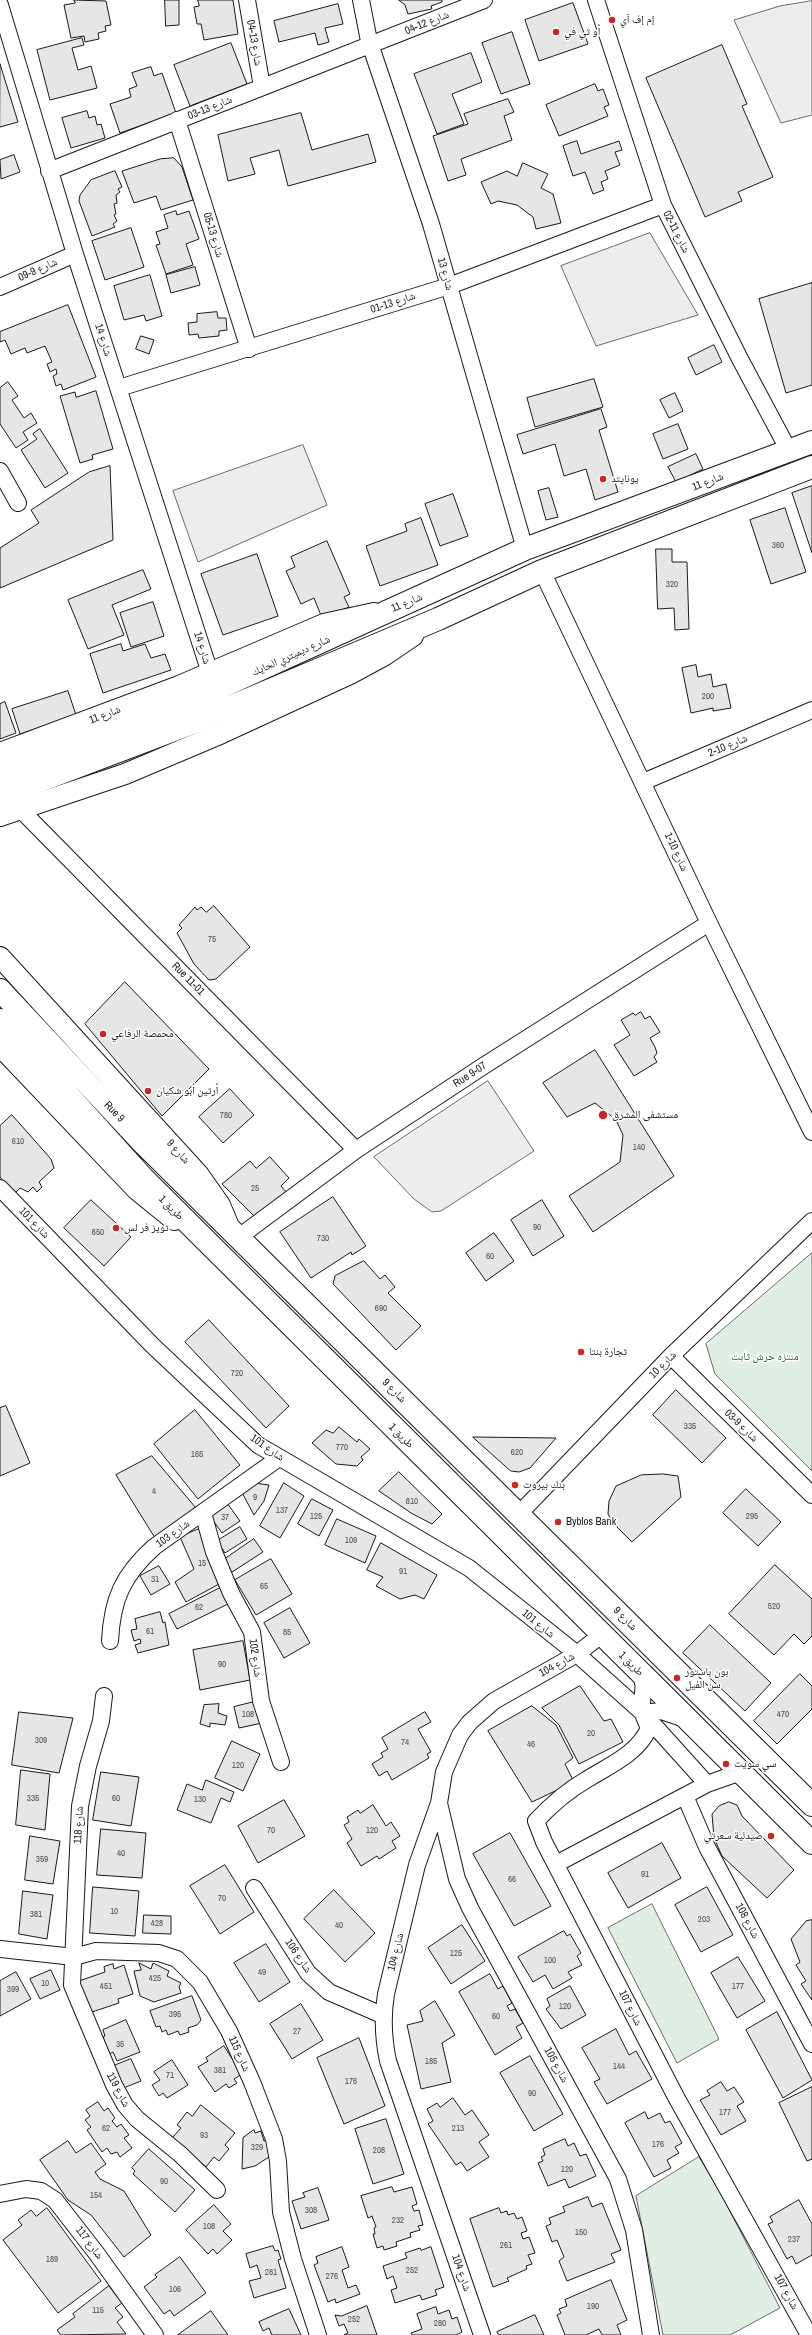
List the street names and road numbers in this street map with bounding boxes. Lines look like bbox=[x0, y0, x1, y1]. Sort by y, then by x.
street label: شارع 12-04 bbox=[403, 8, 451, 38]
street label: شارع 13-04 bbox=[243, 19, 265, 67]
street label: شارع 13-03 bbox=[186, 93, 234, 123]
street label: شارع 11-02 bbox=[660, 209, 692, 255]
street label: شارع 13-05 bbox=[200, 211, 226, 259]
street label: شارع 9-09 bbox=[16, 256, 60, 284]
street label: شارع 13 bbox=[434, 256, 456, 292]
street label: شارع 13-01 bbox=[369, 290, 417, 316]
street label: شارع 14 bbox=[92, 322, 114, 358]
street label: شارع 11 bbox=[690, 470, 726, 494]
street label: شارع 11 bbox=[389, 591, 425, 615]
street label: شارع 14 bbox=[191, 630, 213, 666]
street label: شارع ديميتري الحايك bbox=[250, 633, 332, 679]
street label: شارع 11 bbox=[87, 703, 123, 727]
street label: شارع 10-2 bbox=[706, 732, 750, 760]
street label: شارع 10-1 bbox=[661, 830, 691, 874]
street label: Rue 11-01 bbox=[169, 960, 207, 998]
street label: Rue 9-07 bbox=[451, 1059, 489, 1091]
street label: Rue 9 bbox=[101, 1099, 127, 1125]
street label: شارع 9 bbox=[163, 1137, 193, 1167]
street label: طريق 1 bbox=[156, 1193, 186, 1223]
street label: شارع 101 bbox=[16, 1205, 52, 1241]
street label: شارع 10 bbox=[647, 1349, 679, 1381]
street label: شارع 9 bbox=[379, 1376, 409, 1406]
street label: شارع 9-03 bbox=[721, 1407, 761, 1445]
street label: طريق 1 bbox=[386, 1421, 416, 1451]
street label: شارع 101 bbox=[247, 1432, 287, 1464]
street label: شارع 103 bbox=[154, 1517, 192, 1551]
street label: شارع 9 bbox=[610, 1604, 640, 1634]
street label: شارع 101 bbox=[519, 1607, 557, 1641]
street label: شارع 102 bbox=[246, 1638, 264, 1678]
street label: طريق 1 bbox=[616, 1649, 646, 1679]
street label: شارع 104 bbox=[537, 1650, 577, 1680]
street label: شارع 118 bbox=[71, 1806, 87, 1844]
street label: شارع 108 bbox=[732, 1901, 762, 1941]
street label: شارع 104 bbox=[385, 1932, 407, 1972]
street label: شارع 106 bbox=[282, 1936, 314, 1976]
street label: شارع 107 bbox=[615, 1988, 645, 2028]
street label: شارع 115 bbox=[225, 2034, 253, 2074]
street label: شارع 105 bbox=[541, 2045, 571, 2085]
street label: شارع 119 bbox=[103, 2070, 133, 2110]
street label: شارع 117 bbox=[72, 2224, 106, 2262]
street label: شارع 104 bbox=[448, 2253, 474, 2293]
street label: شارع 107 bbox=[771, 2272, 801, 2312]

